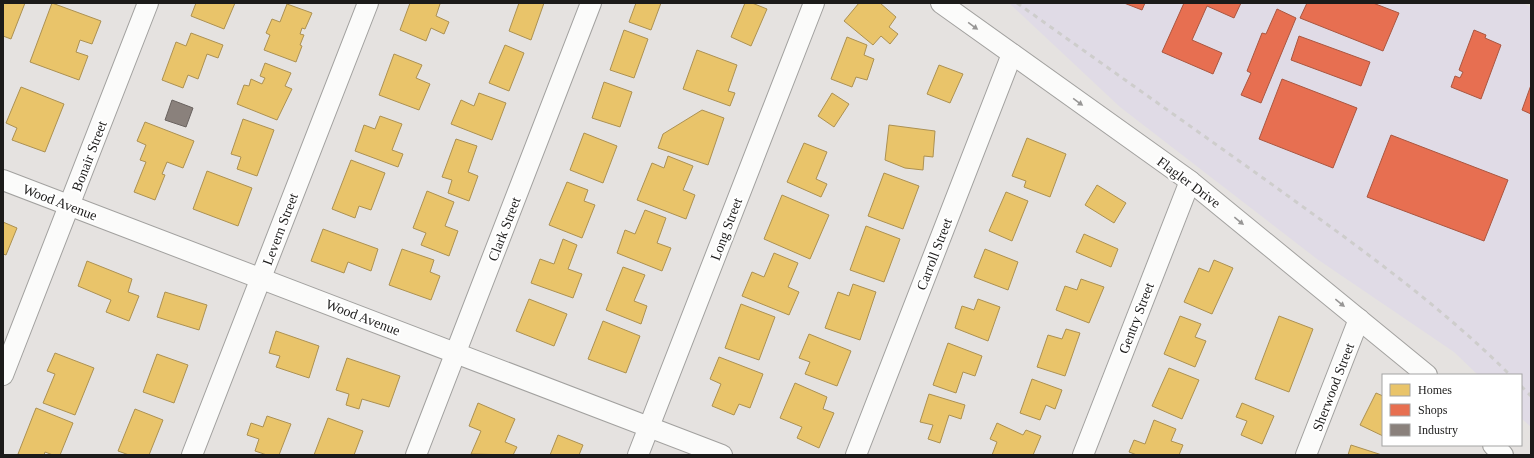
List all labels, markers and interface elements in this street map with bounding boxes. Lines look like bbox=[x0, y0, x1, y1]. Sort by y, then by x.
one-way arrow bbox=[968, 22, 978, 30]
one-way arrow bbox=[1073, 98, 1084, 106]
street label: Bonair Street bbox=[69, 119, 110, 194]
street label: Flagler Drive bbox=[1154, 154, 1223, 211]
street label: Wood Avenue bbox=[21, 181, 99, 224]
street label: Levern Street bbox=[260, 191, 301, 267]
street label: Clark Street bbox=[485, 195, 524, 263]
street label: Long Street bbox=[708, 196, 745, 263]
street label: Carroll Street bbox=[914, 216, 955, 292]
one-way arrow bbox=[1233, 217, 1244, 225]
street label: Gentry Street bbox=[1116, 280, 1157, 356]
street label: Wood Avenue bbox=[324, 296, 402, 339]
one-way arrow bbox=[1334, 298, 1345, 307]
street label: Sherwood Street bbox=[1310, 341, 1357, 433]
legend bbox=[1382, 374, 1522, 446]
text: Homes bbox=[1418, 383, 1452, 397]
text: Shops bbox=[1418, 403, 1448, 417]
text: Industry bbox=[1418, 423, 1458, 437]

